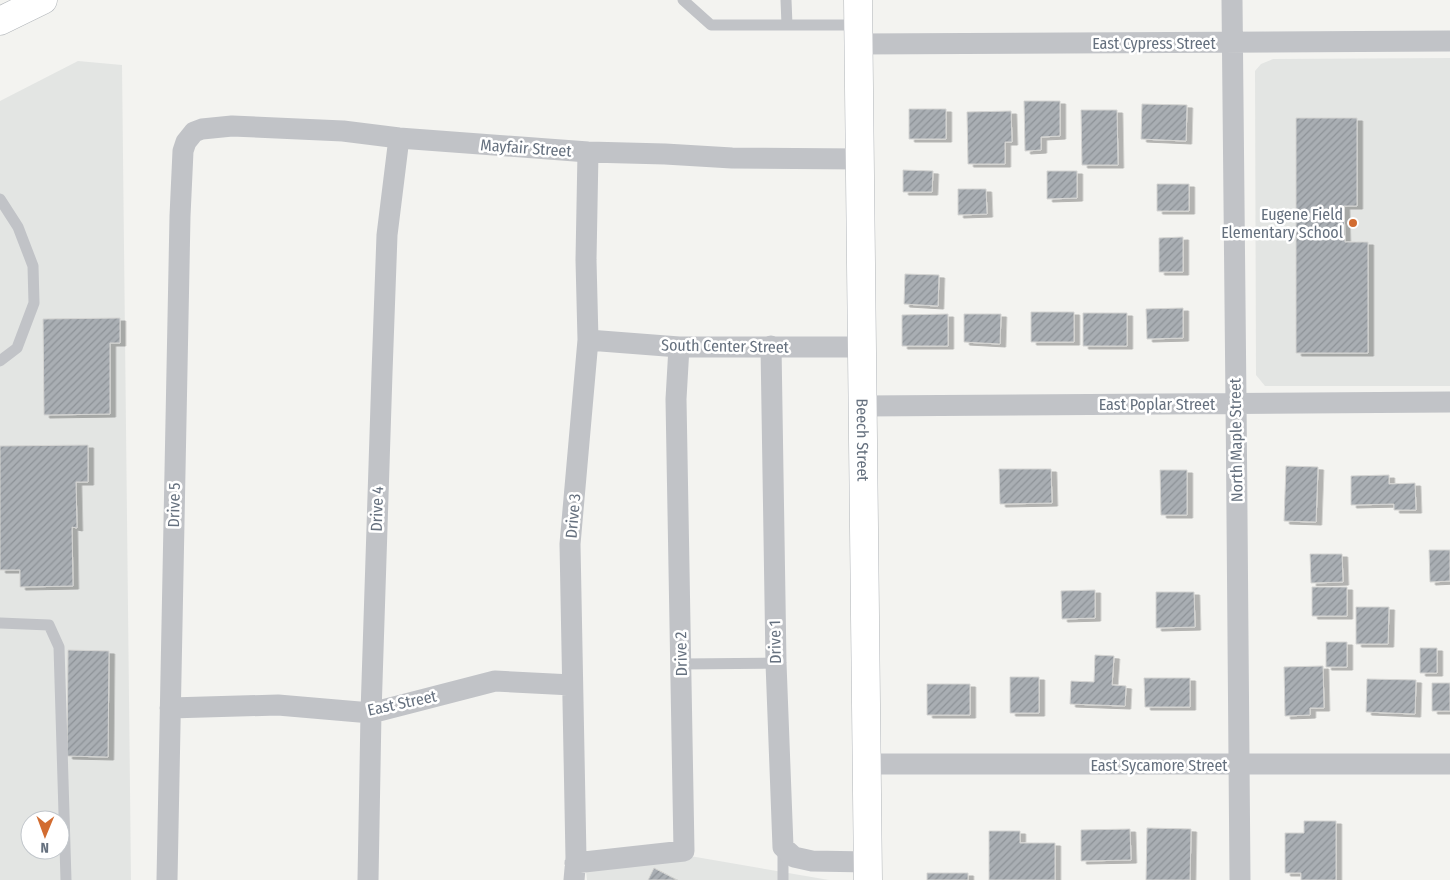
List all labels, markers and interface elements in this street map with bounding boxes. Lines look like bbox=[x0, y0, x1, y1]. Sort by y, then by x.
street label: East Cypress Street bbox=[1092, 34, 1217, 53]
street label: Mayfair Street bbox=[480, 135, 573, 161]
place label: Eugene Field Elementary School bbox=[1221, 205, 1343, 242]
marker: Eugene Field Elementary School bbox=[1347, 217, 1359, 229]
street label: South Center Street bbox=[661, 335, 790, 357]
street label: North Maple Street bbox=[1225, 377, 1247, 502]
street label: East Poplar Street bbox=[1099, 395, 1216, 414]
street label: Beech Street bbox=[853, 398, 873, 482]
street label: Drive 5 bbox=[164, 482, 184, 528]
street label: Drive 4 bbox=[367, 486, 387, 532]
street label: Drive 3 bbox=[562, 493, 584, 539]
street label: Drive 1 bbox=[765, 620, 785, 664]
street label: Drive 2 bbox=[671, 631, 691, 677]
street label: East Street bbox=[366, 686, 439, 720]
street label: East Sycamore Street bbox=[1090, 756, 1228, 775]
north arrow bbox=[20, 810, 70, 860]
text: N bbox=[40, 839, 49, 856]

